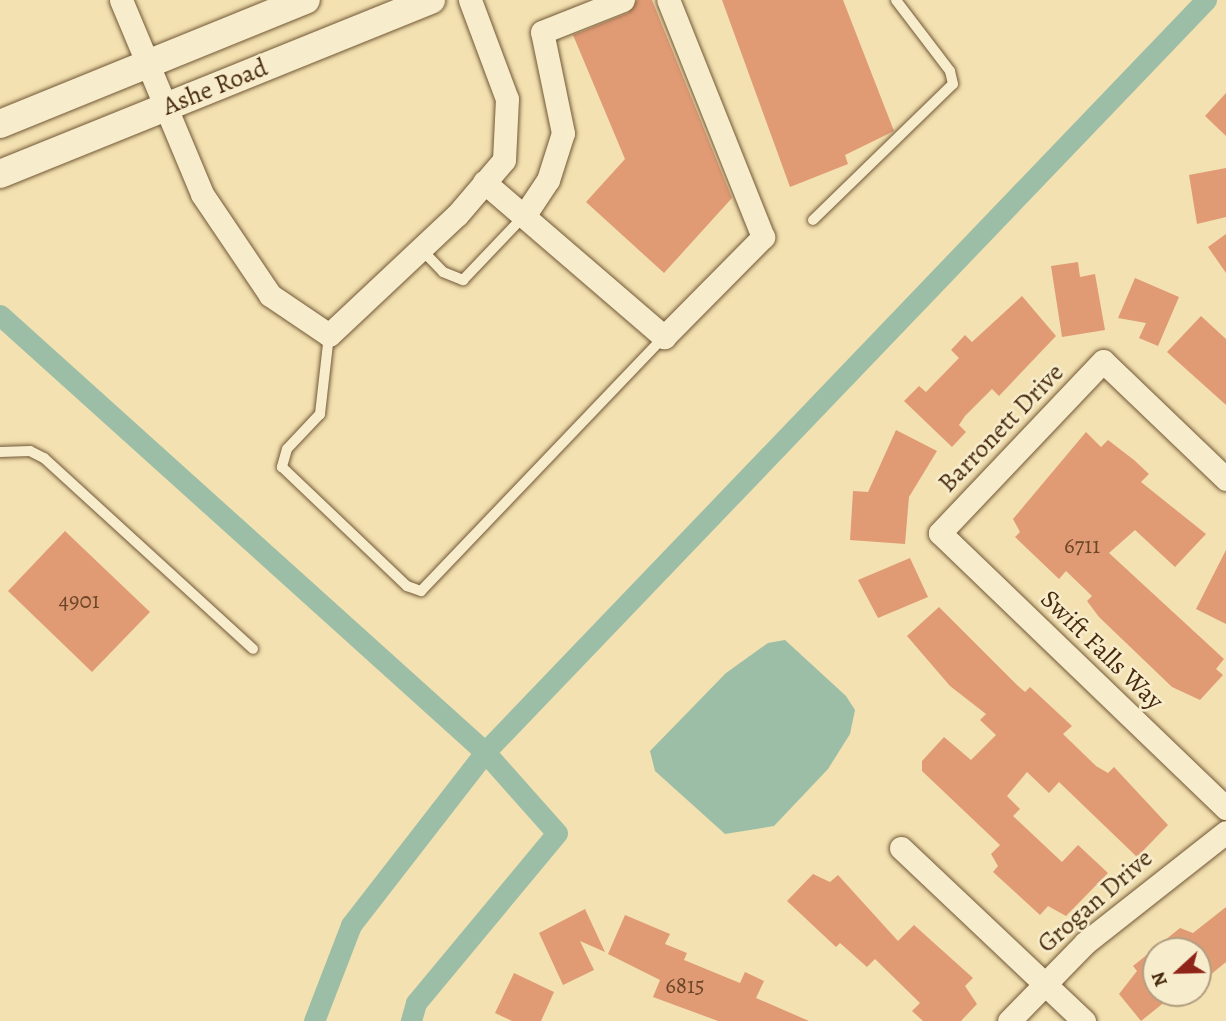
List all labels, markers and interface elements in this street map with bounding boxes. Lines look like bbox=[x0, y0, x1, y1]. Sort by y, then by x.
street label: Ashe Road bbox=[158, 52, 272, 122]
street label: Barronett Drive bbox=[932, 357, 1070, 499]
house number: 6711 bbox=[1064, 532, 1100, 560]
street label: Swift Falls Way bbox=[1034, 584, 1170, 716]
house number: 4901 bbox=[58, 587, 100, 615]
street label: Grogan Drive bbox=[1031, 843, 1159, 959]
north arrow bbox=[1142, 937, 1212, 1007]
text: N bbox=[1145, 968, 1174, 990]
house number: 6815 bbox=[665, 972, 705, 1000]

